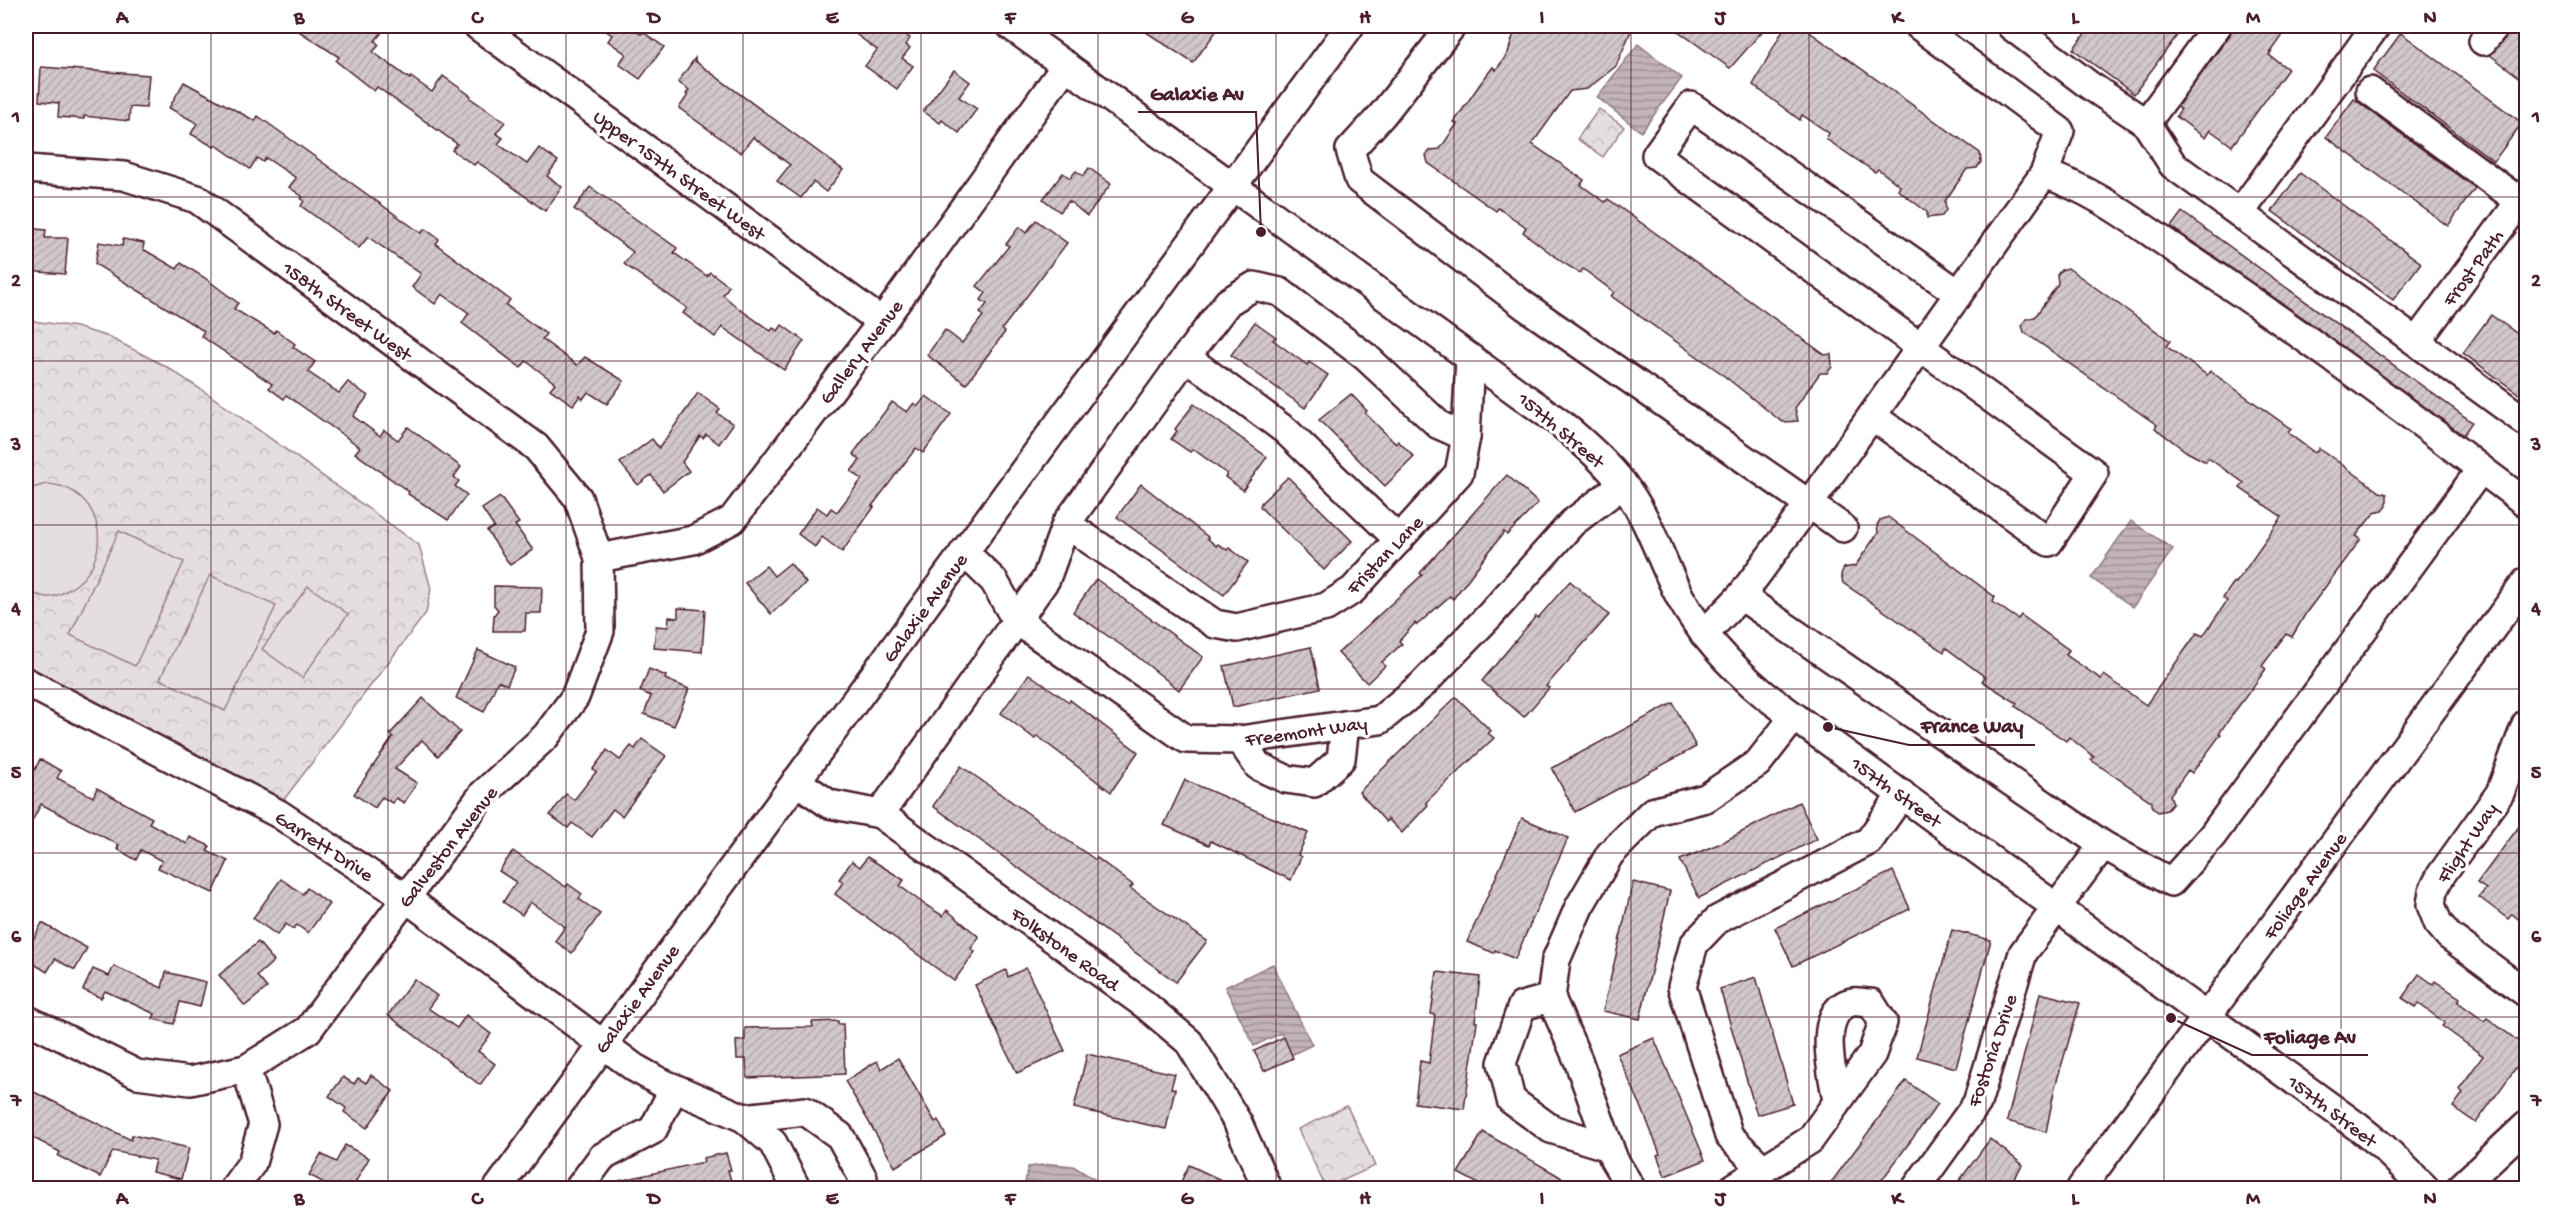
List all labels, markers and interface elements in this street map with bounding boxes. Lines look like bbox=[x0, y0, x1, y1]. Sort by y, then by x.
text: A bbox=[115, 8, 130, 31]
text: B bbox=[293, 8, 305, 31]
text: C bbox=[471, 8, 485, 31]
text: D bbox=[645, 8, 661, 31]
text: E bbox=[826, 8, 840, 31]
text: F bbox=[1004, 8, 1017, 31]
text: G bbox=[1181, 8, 1195, 31]
text: H bbox=[1359, 8, 1371, 31]
text: I bbox=[1540, 8, 1545, 31]
text: J bbox=[1714, 8, 1727, 31]
text: K bbox=[1890, 8, 1905, 31]
text: L bbox=[2071, 8, 2080, 31]
text: M bbox=[2246, 8, 2261, 31]
text: N bbox=[2423, 8, 2437, 31]
callout: Galaxie Av bbox=[1138, 73, 1256, 112]
text: Galaxie Av bbox=[1150, 84, 1245, 109]
text: 1 bbox=[11, 107, 20, 130]
street label: Upper 157th Street West bbox=[587, 107, 770, 248]
text: 1 bbox=[2531, 107, 2540, 130]
street label: Frost Path bbox=[2439, 226, 2510, 313]
street label: 158th Street West bbox=[276, 258, 417, 369]
text: 2 bbox=[11, 271, 21, 294]
text: 2 bbox=[2531, 271, 2541, 294]
street label: Gallery Avenue bbox=[816, 296, 910, 410]
street label: 157th Street bbox=[1511, 388, 1609, 476]
text: 3 bbox=[10, 435, 21, 458]
text: 3 bbox=[2530, 435, 2541, 458]
street label: Fristan Lane bbox=[1343, 512, 1430, 601]
street label: Galaxie Avenue bbox=[880, 549, 975, 668]
text: 4 bbox=[10, 599, 21, 622]
text: 4 bbox=[2530, 599, 2541, 622]
callout: France Way bbox=[1909, 706, 2035, 745]
street label: Freemont Way bbox=[1243, 714, 1369, 754]
text: France Way bbox=[1920, 716, 2024, 741]
street label: 157th Street bbox=[1845, 753, 1946, 835]
text: 5 bbox=[11, 763, 22, 786]
text: 5 bbox=[2531, 763, 2542, 786]
street label: Galveston Avenue bbox=[395, 782, 505, 913]
street label: Flight Way bbox=[2433, 799, 2504, 889]
street label: Garrett Drive bbox=[269, 808, 377, 889]
street label: Foliage Avenue bbox=[2260, 828, 2354, 946]
street label: Folkstone Road bbox=[1005, 903, 1124, 999]
text: 6 bbox=[11, 927, 22, 950]
text: 6 bbox=[2531, 927, 2542, 950]
street label: Galaxie Avenue bbox=[592, 940, 687, 1059]
street label: Fostoria Drive bbox=[1964, 991, 2025, 1111]
callout: Foliage Av bbox=[2252, 1016, 2368, 1055]
text: Foliage Av bbox=[2263, 1027, 2357, 1052]
street label: 157th Street bbox=[2281, 1071, 2382, 1155]
text: 7 bbox=[10, 1091, 23, 1114]
text: 7 bbox=[2530, 1091, 2543, 1114]
text: A bbox=[115, 1189, 130, 1212]
text: B bbox=[293, 1189, 305, 1212]
text: C bbox=[471, 1189, 485, 1212]
text: D bbox=[645, 1189, 661, 1212]
text: E bbox=[826, 1189, 840, 1212]
text: F bbox=[1004, 1189, 1017, 1212]
text: G bbox=[1181, 1189, 1195, 1212]
text: H bbox=[1359, 1189, 1371, 1212]
text: I bbox=[1540, 1189, 1545, 1212]
text: J bbox=[1714, 1189, 1727, 1212]
text: K bbox=[1890, 1189, 1905, 1212]
text: L bbox=[2071, 1189, 2080, 1212]
text: M bbox=[2246, 1189, 2261, 1212]
text: N bbox=[2423, 1189, 2437, 1212]

